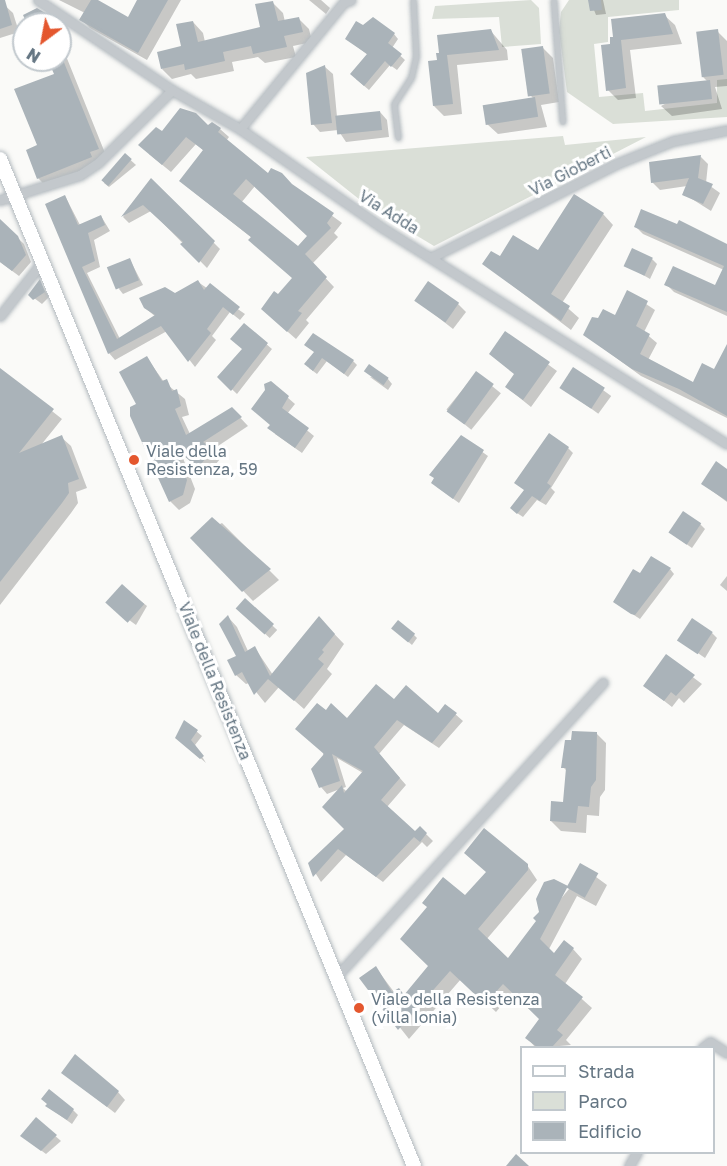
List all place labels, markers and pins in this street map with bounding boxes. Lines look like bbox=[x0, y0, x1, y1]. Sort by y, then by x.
place label: Viale della Resistenza, 59 bbox=[146, 441, 258, 479]
marker: Viale della Resistenza, 59 bbox=[127, 453, 141, 467]
place label: Viale della Resistenza (villa Ionia) bbox=[371, 989, 540, 1027]
marker: Viale della Resistenza (villa Ionia) bbox=[352, 1001, 366, 1015]

